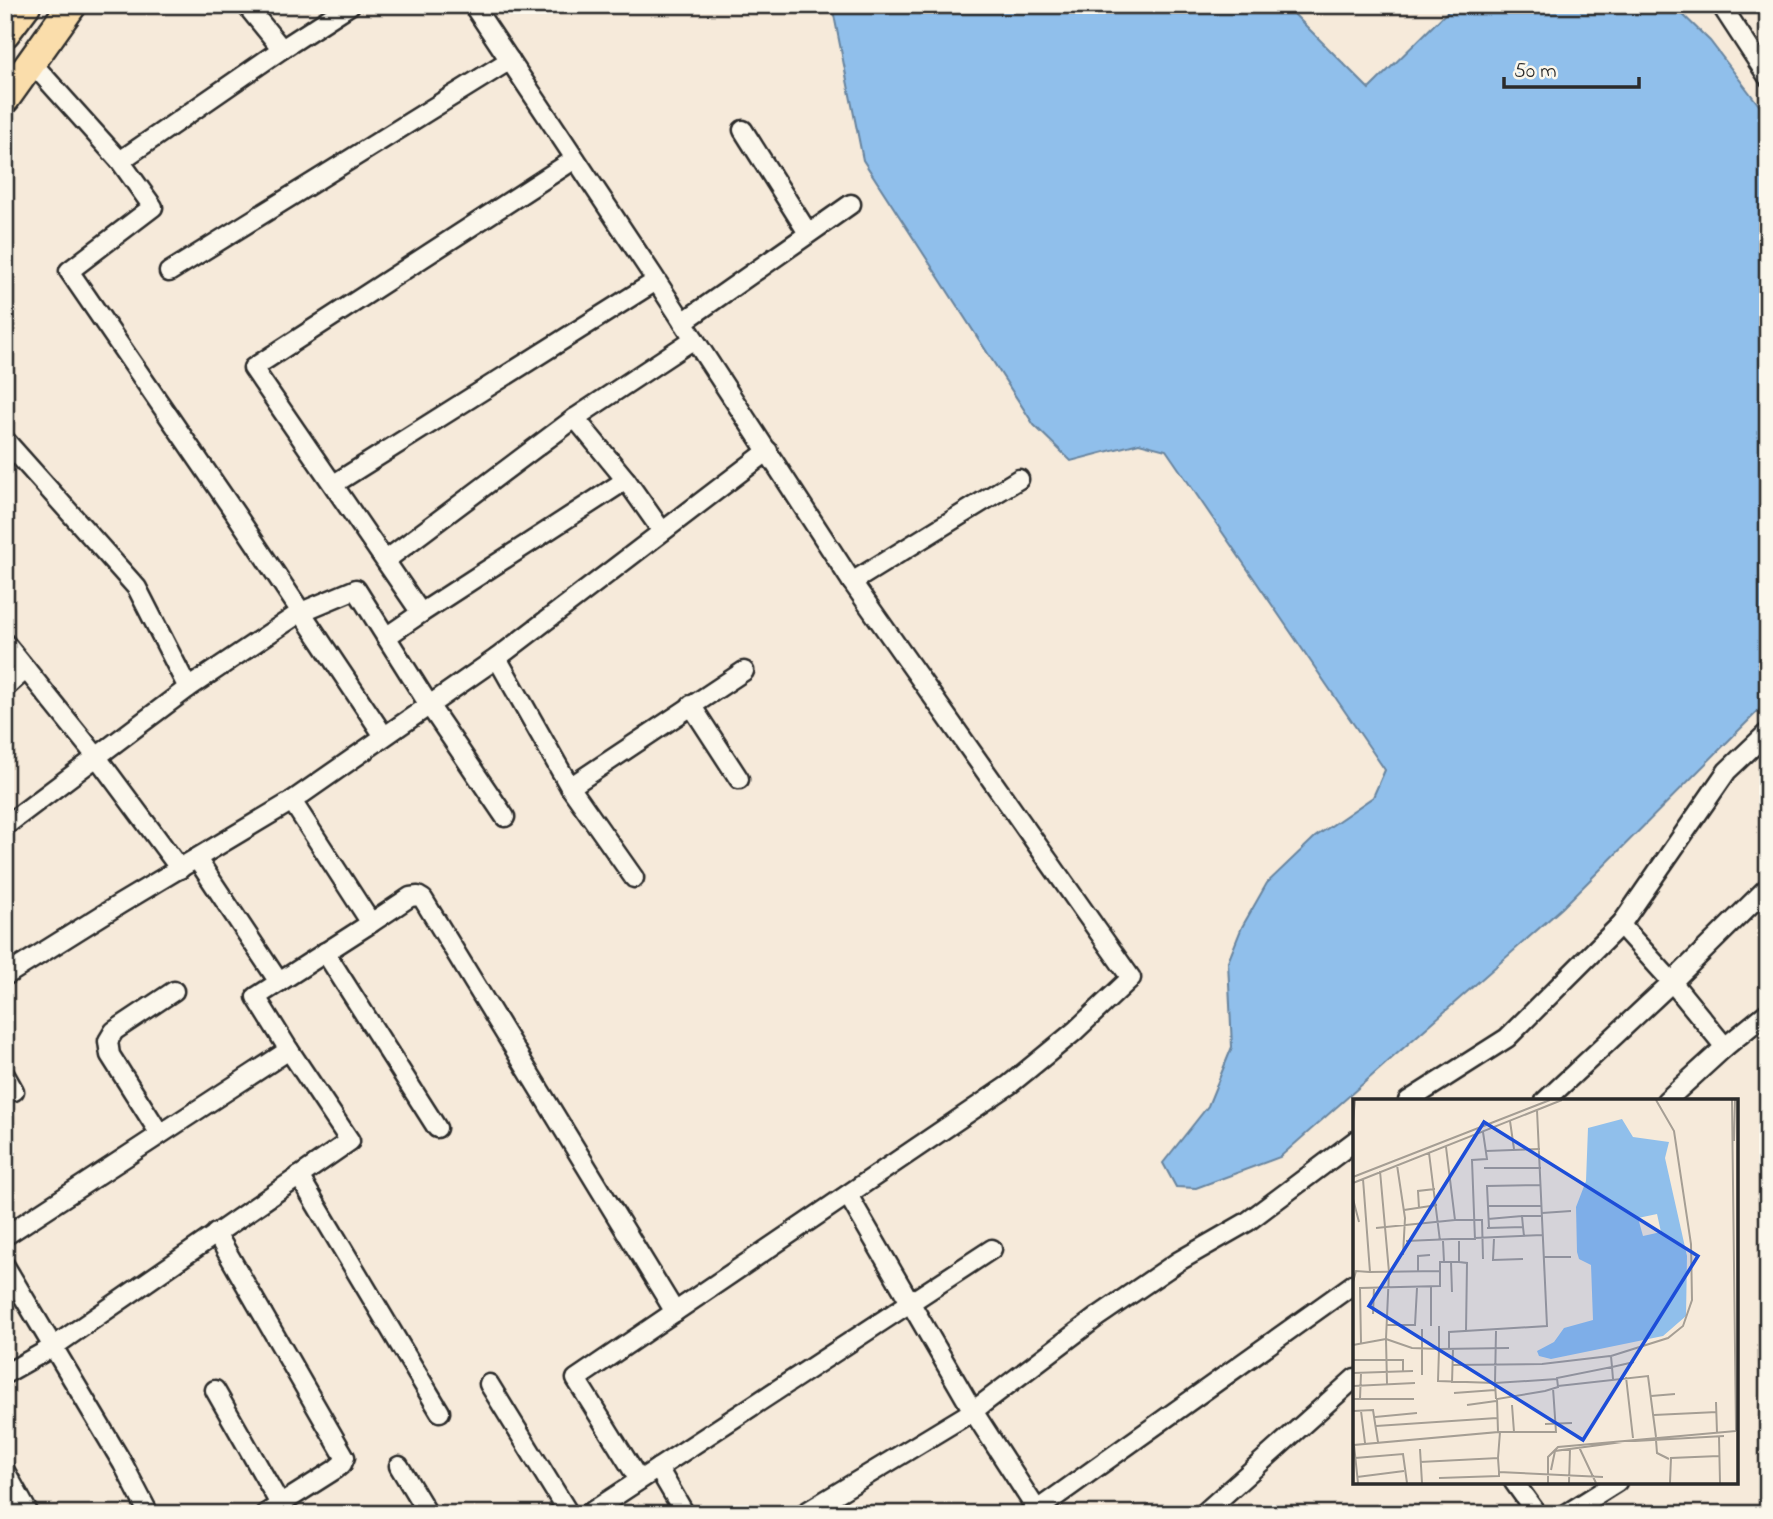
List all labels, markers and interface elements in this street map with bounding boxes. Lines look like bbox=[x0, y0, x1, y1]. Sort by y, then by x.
scale bar bbox=[1504, 46, 1638, 90]
text: 50 m bbox=[1514, 57, 1557, 87]
inset map bbox=[1353, 1099, 1738, 1484]

